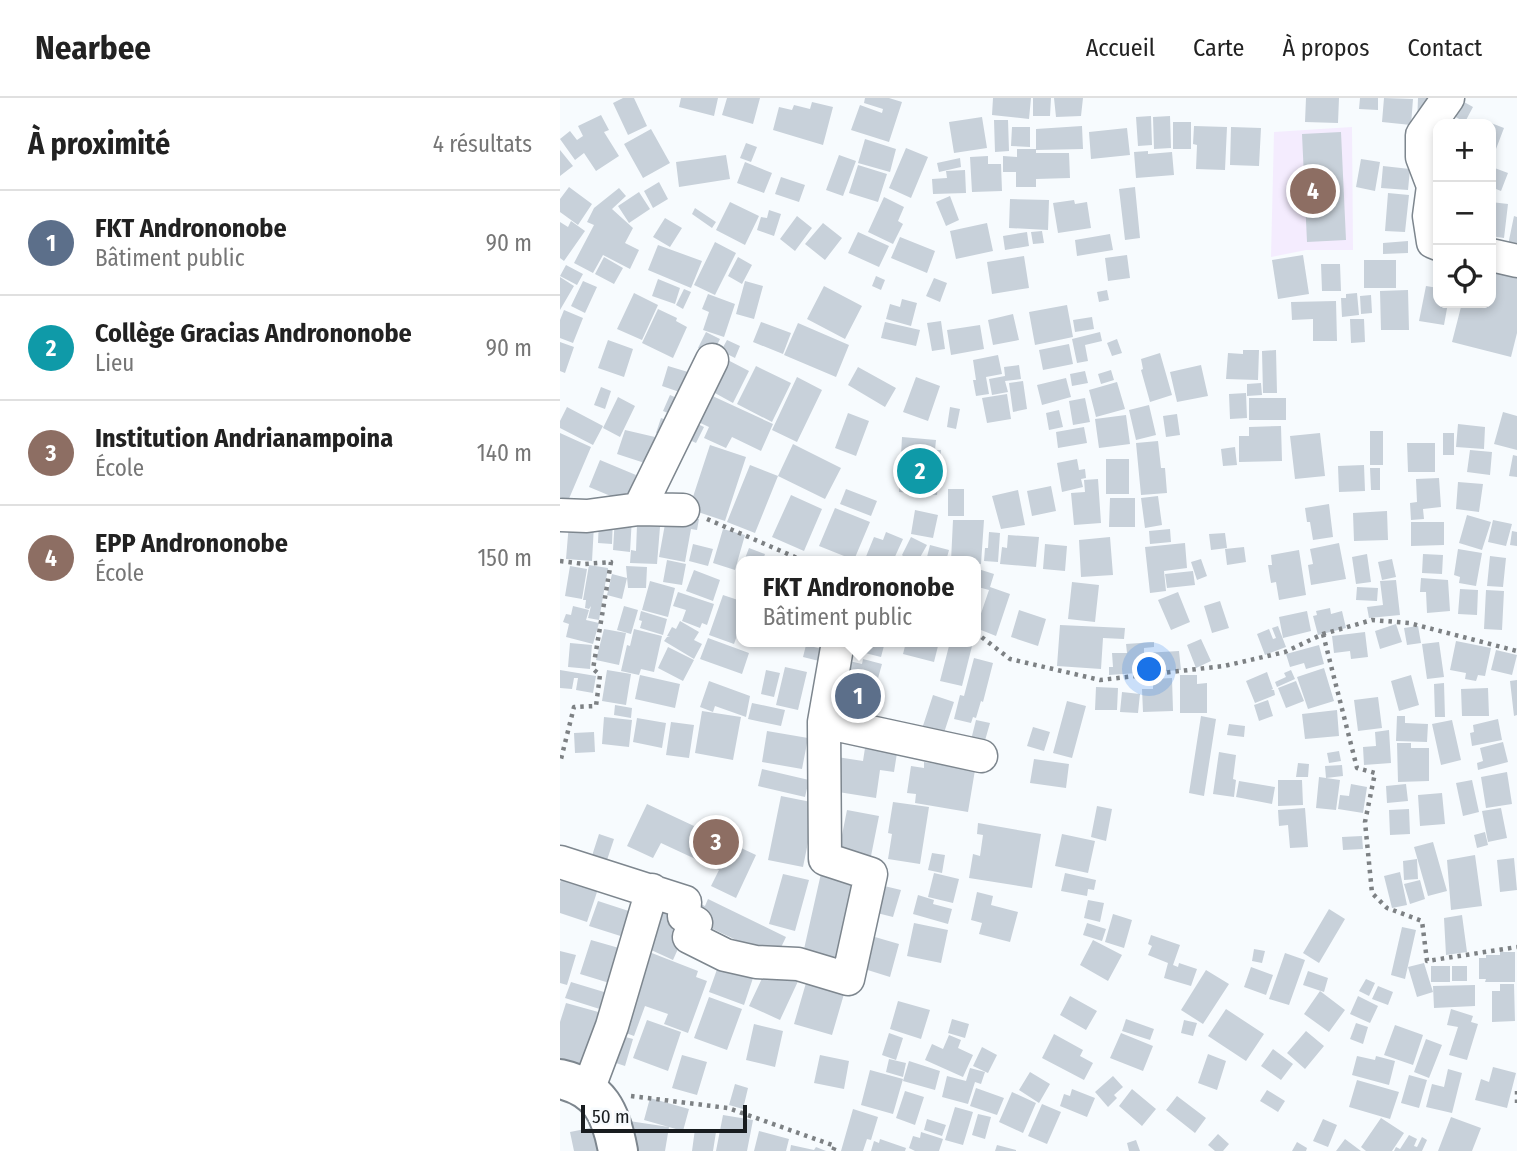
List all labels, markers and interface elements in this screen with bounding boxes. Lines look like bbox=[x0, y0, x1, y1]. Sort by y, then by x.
text: Nearbee bbox=[35, 28, 151, 68]
text: Accueil bbox=[1086, 34, 1155, 62]
text: Carte bbox=[1193, 34, 1244, 62]
text: À propos bbox=[1282, 34, 1369, 62]
text: Contact bbox=[1407, 34, 1482, 62]
map controls bbox=[1433, 119, 1496, 308]
button: + bbox=[1433, 119, 1496, 182]
text: À proximité bbox=[28, 126, 170, 162]
text: 4 résultats bbox=[433, 130, 532, 158]
pin: 4 bbox=[1290, 165, 1336, 217]
button: − bbox=[1433, 182, 1496, 245]
text: FKT Andrononobe bbox=[95, 213, 287, 244]
text: 1 bbox=[46, 229, 56, 257]
text: 90 m bbox=[486, 229, 532, 257]
text: Bâtiment public bbox=[95, 244, 244, 272]
button: locate bbox=[1433, 245, 1496, 308]
text: Collège Gracias Andrononobe bbox=[95, 318, 412, 349]
text: 2 bbox=[46, 334, 56, 362]
text: 90 m bbox=[486, 334, 532, 362]
text: Lieu bbox=[95, 349, 134, 377]
text: Institution Andrianampoina bbox=[95, 423, 393, 454]
text: 3 bbox=[46, 439, 56, 467]
text: 140 m bbox=[477, 439, 532, 467]
pin: 2 bbox=[897, 445, 943, 497]
text: École bbox=[95, 454, 144, 482]
text: EPP Andrononobe bbox=[95, 528, 288, 559]
text: 4 bbox=[45, 544, 57, 572]
text: 150 m bbox=[477, 544, 532, 572]
popup bbox=[736, 556, 981, 647]
text: École bbox=[95, 559, 144, 587]
text: FKT Andrononobe bbox=[763, 572, 954, 603]
text: Bâtiment public bbox=[763, 603, 912, 631]
your location bbox=[1132, 652, 1166, 686]
pin: 1 bbox=[835, 670, 881, 722]
pin: 3 bbox=[693, 816, 739, 868]
scale bar bbox=[581, 1102, 747, 1134]
text: 50 m bbox=[592, 1105, 630, 1128]

